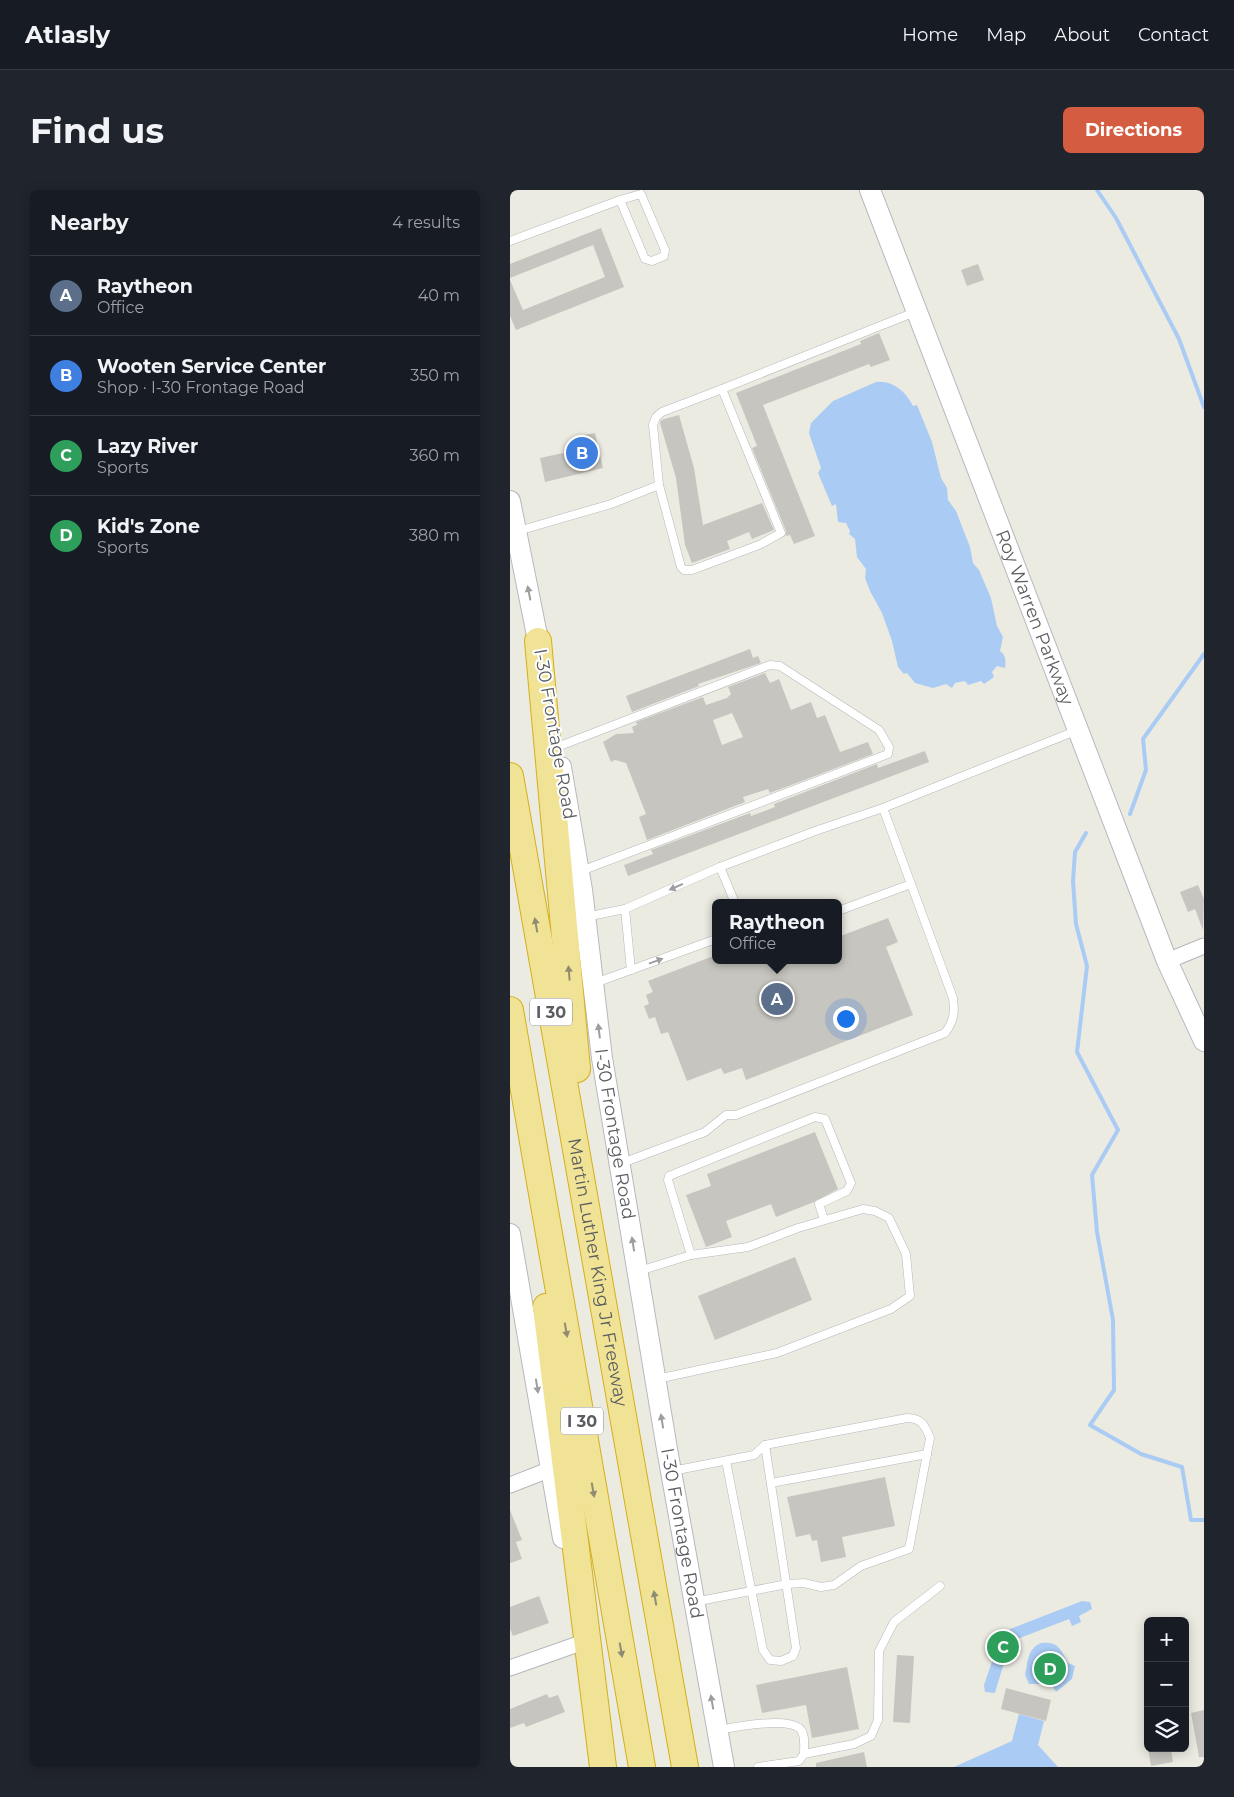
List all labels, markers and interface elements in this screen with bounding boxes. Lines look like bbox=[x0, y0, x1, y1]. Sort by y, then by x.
text: Atlasly bbox=[25, 20, 110, 49]
text: Home bbox=[902, 24, 958, 46]
text: Map bbox=[986, 24, 1026, 46]
text: About bbox=[1054, 24, 1110, 46]
text: Contact bbox=[1138, 24, 1209, 46]
button: Directions bbox=[1063, 107, 1204, 153]
text: Find us bbox=[30, 109, 164, 152]
text: Nearby bbox=[50, 210, 129, 235]
text: 4 results bbox=[392, 213, 460, 232]
text: Raytheon bbox=[97, 275, 193, 298]
text: A bbox=[60, 286, 72, 305]
text: 40 m bbox=[418, 286, 460, 305]
text: Office bbox=[97, 298, 144, 317]
text: Wooten Service Center bbox=[97, 355, 326, 378]
text: B bbox=[60, 366, 72, 385]
text: 350 m bbox=[410, 366, 460, 385]
text: Shop · I-30 Frontage Road bbox=[97, 378, 305, 397]
pin: B bbox=[566, 434, 598, 472]
text: Lazy River bbox=[97, 435, 198, 458]
text: C bbox=[60, 446, 72, 465]
text: 360 m bbox=[409, 446, 460, 465]
text: Sports bbox=[97, 458, 149, 477]
text: Kid's Zone bbox=[97, 515, 200, 538]
text: D bbox=[59, 526, 73, 545]
text: 380 m bbox=[409, 526, 460, 545]
street label: Roy Warren Parkway bbox=[991, 527, 1078, 708]
text: Sports bbox=[97, 538, 149, 557]
one-way arrow bbox=[524, 585, 532, 601]
street label: I-30 Frontage Road bbox=[529, 647, 581, 821]
one-way arrow bbox=[669, 883, 683, 891]
popup bbox=[712, 899, 842, 964]
text: Raytheon bbox=[729, 911, 825, 934]
one-way arrow bbox=[531, 917, 539, 933]
text: Office bbox=[729, 934, 776, 953]
one-way arrow bbox=[648, 957, 663, 964]
one-way arrow bbox=[564, 965, 572, 981]
pin: A bbox=[761, 980, 793, 1018]
road number: I 30 bbox=[530, 999, 572, 1026]
your location bbox=[833, 1006, 859, 1032]
one-way arrow bbox=[595, 1023, 603, 1039]
street label: I-30 Frontage Road bbox=[590, 1047, 640, 1221]
street label: Martin Luther King Jr Freeway bbox=[563, 1136, 632, 1409]
one-way arrow bbox=[629, 1235, 637, 1251]
one-way arrow bbox=[563, 1322, 571, 1338]
one-way arrow bbox=[533, 1378, 541, 1394]
road number: I 30 bbox=[561, 1408, 603, 1434]
one-way arrow bbox=[658, 1413, 666, 1429]
street label: I-30 Frontage Road bbox=[656, 1446, 708, 1620]
one-way arrow bbox=[590, 1483, 598, 1499]
one-way arrow bbox=[651, 1590, 659, 1606]
map controls bbox=[1144, 1617, 1189, 1752]
button: + bbox=[1144, 1617, 1189, 1662]
pin: C bbox=[987, 1628, 1019, 1666]
one-way arrow bbox=[617, 1643, 625, 1658]
pin: D bbox=[1034, 1650, 1066, 1688]
button: − bbox=[1144, 1662, 1189, 1707]
one-way arrow bbox=[707, 1693, 715, 1709]
button: layers bbox=[1144, 1707, 1189, 1752]

